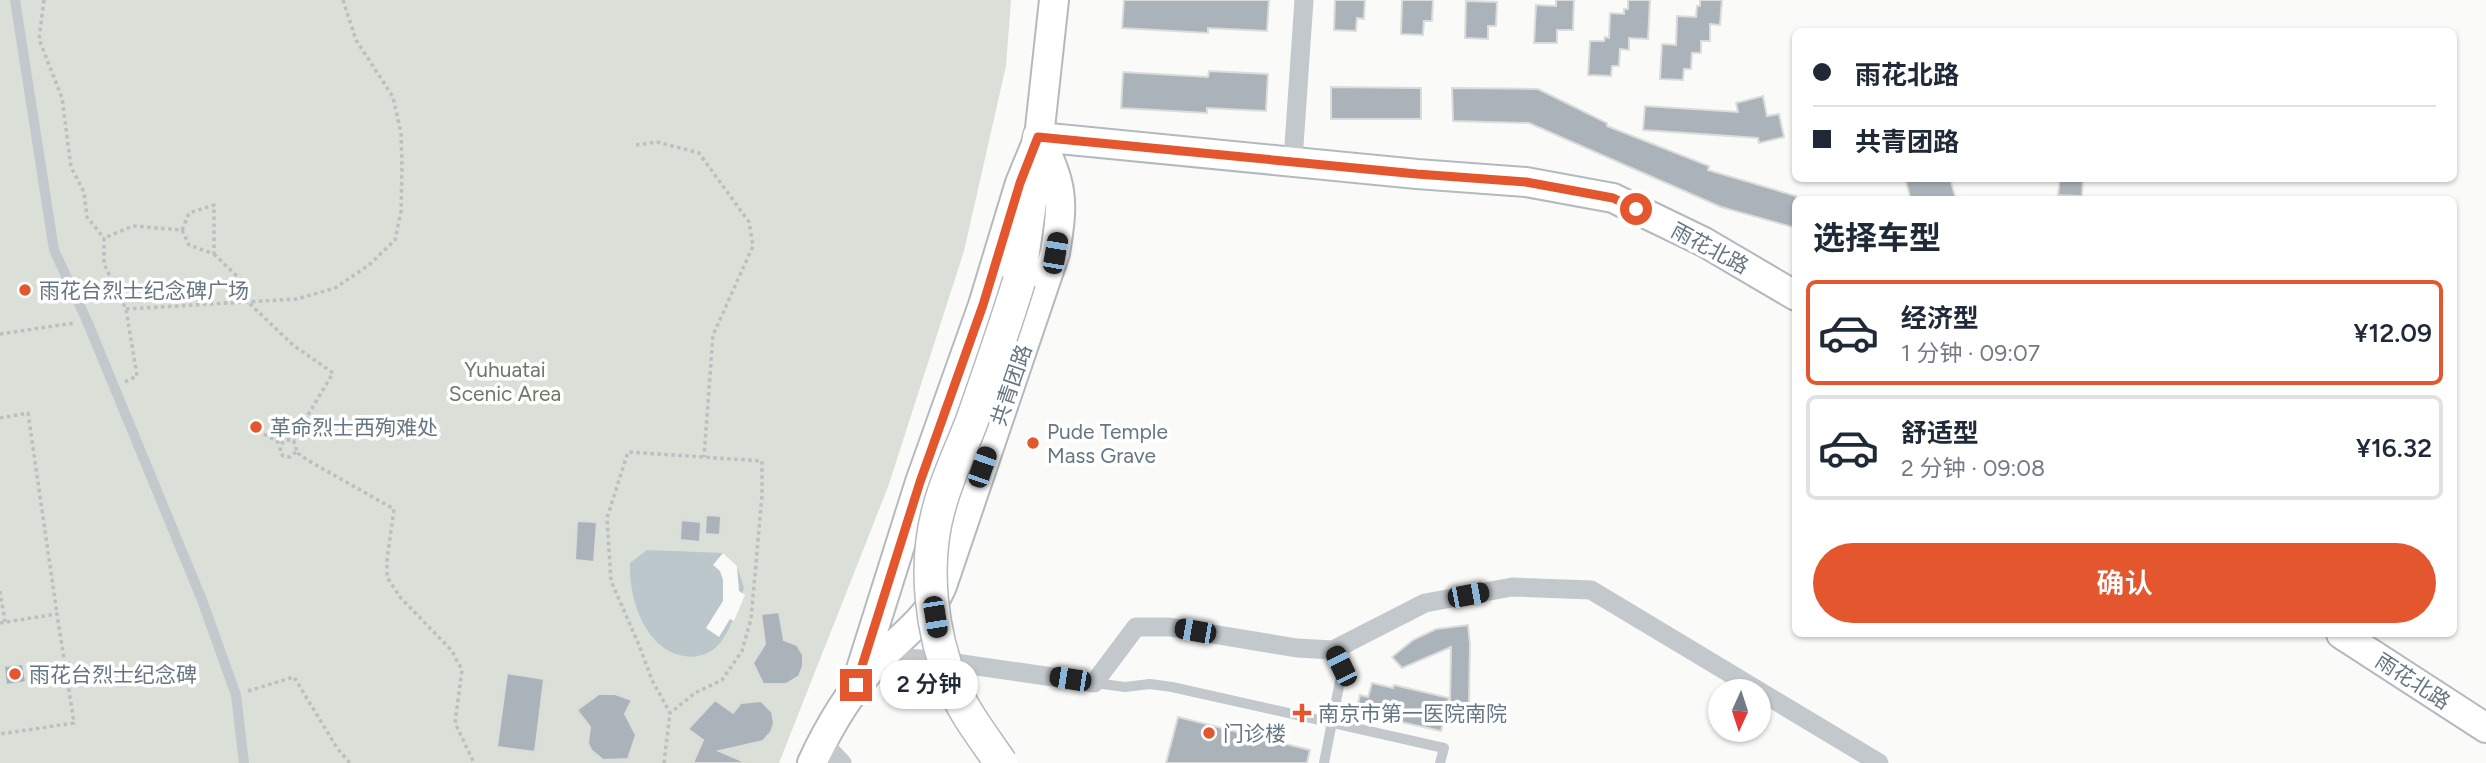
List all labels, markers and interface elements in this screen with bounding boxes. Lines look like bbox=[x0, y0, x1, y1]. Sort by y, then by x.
text: 雨花北路 bbox=[1855, 59, 1959, 91]
text: 共青团路 bbox=[1855, 126, 1959, 158]
route start bbox=[1620, 193, 1652, 225]
street label: 雨花北路 bbox=[1667, 217, 1753, 279]
text: 选择车型 bbox=[1813, 219, 1941, 257]
car bbox=[1042, 230, 1069, 276]
place label: 雨花台烈士纪念碑广场 bbox=[39, 278, 249, 303]
marker: 雨花台烈士纪念碑广场 bbox=[17, 282, 33, 298]
icon: car bbox=[1817, 301, 1880, 364]
text: 经济型 bbox=[1901, 302, 1979, 334]
text: ¥12.09 bbox=[2354, 317, 2432, 349]
text: 1 分钟 · 09:07 bbox=[1901, 339, 2040, 367]
street label: 共青团路 bbox=[986, 341, 1036, 429]
park label: Yuhuatai Scenic Area bbox=[449, 357, 561, 406]
place label: 革命烈士西殉难处 bbox=[270, 415, 438, 440]
icon: car bbox=[1817, 416, 1880, 479]
text: 舒适型 bbox=[1901, 417, 1979, 449]
marker: 革命烈士西殉难处 bbox=[248, 419, 264, 435]
place label: Pude Temple Mass Grave bbox=[1047, 419, 1168, 468]
text: ¥16.32 bbox=[2356, 432, 2432, 464]
marker: Pude Temple Mass Grave bbox=[1025, 435, 1041, 451]
car bbox=[966, 444, 999, 490]
text: 2 分钟 · 09:08 bbox=[1901, 454, 2045, 482]
button: 确认 bbox=[1813, 543, 2436, 623]
car bbox=[1446, 581, 1491, 609]
car bbox=[922, 595, 949, 639]
car bbox=[1173, 617, 1218, 645]
car bbox=[1323, 643, 1360, 689]
street label: 雨花北路 bbox=[2371, 648, 2455, 714]
callout: 2 分钟 bbox=[880, 660, 978, 710]
place label: 雨花台烈士纪念碑 bbox=[29, 662, 197, 687]
car bbox=[1048, 665, 1093, 693]
marker: 雨花台烈士纪念碑 bbox=[7, 666, 23, 682]
route end bbox=[840, 669, 872, 701]
text: 2 分钟 bbox=[897, 670, 961, 698]
north arrow bbox=[1708, 679, 1771, 742]
map controls bbox=[1708, 679, 1771, 742]
place label: 南京市第一医院南院 bbox=[1318, 701, 1507, 726]
marker: 南京市第一医院南院 bbox=[1292, 703, 1312, 723]
place label: 门诊楼 bbox=[1223, 721, 1286, 746]
marker: 门诊楼 bbox=[1201, 725, 1217, 741]

